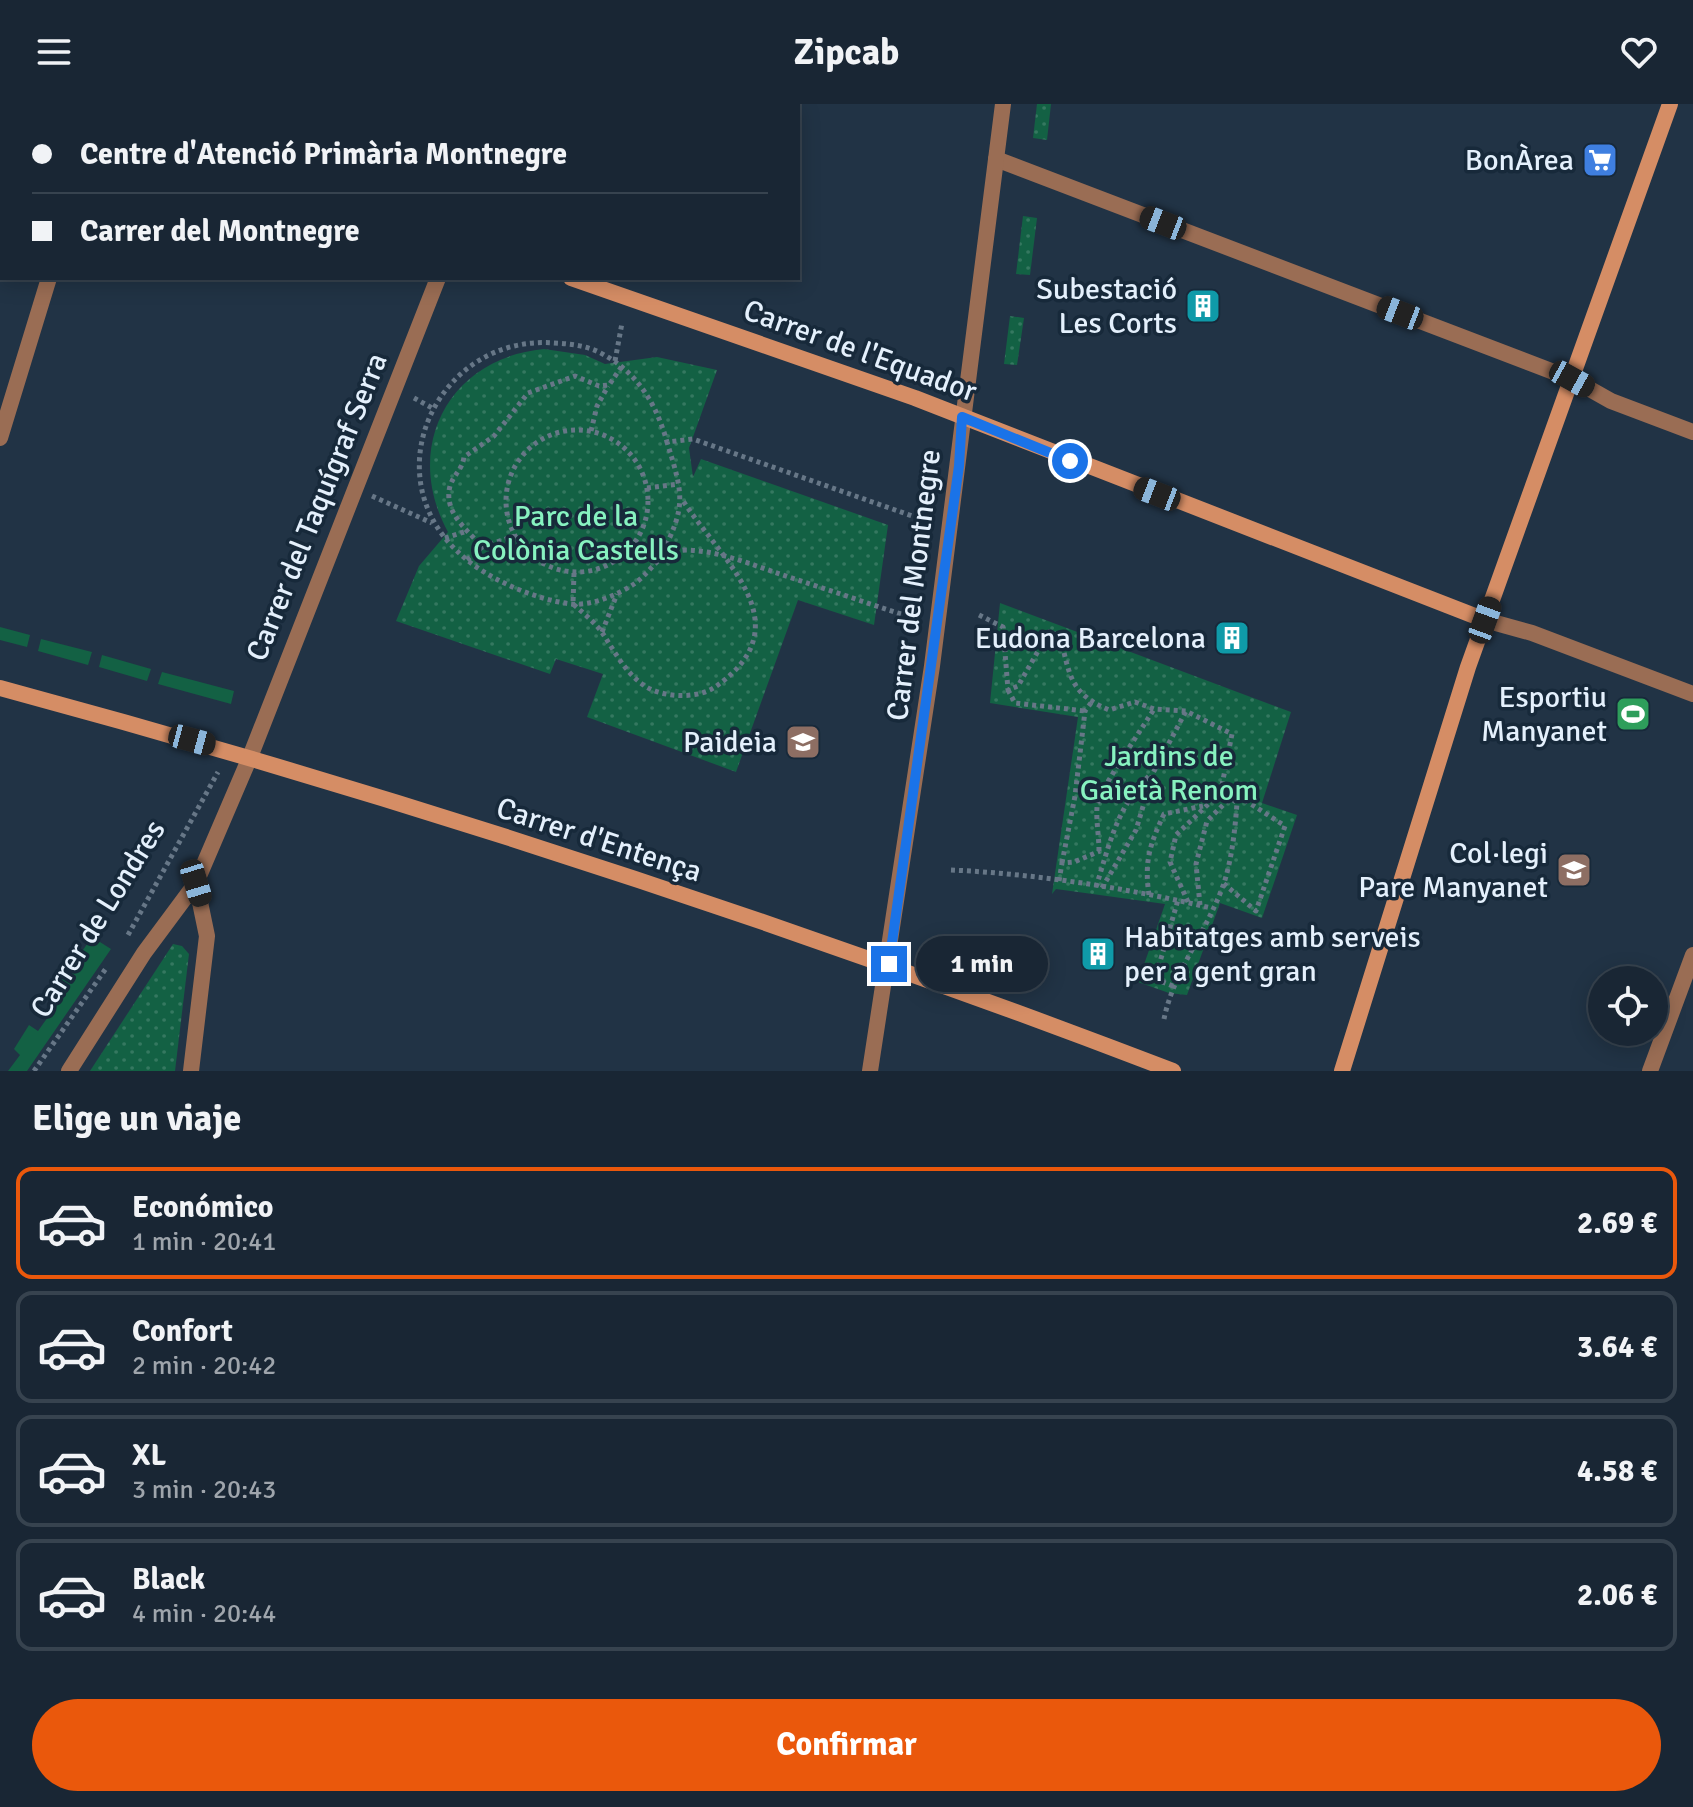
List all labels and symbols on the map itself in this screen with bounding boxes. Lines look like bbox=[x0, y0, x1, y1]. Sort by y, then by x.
supermarket icon: BonÀrea bbox=[1581, 141, 1619, 179]
place label: BonÀrea bbox=[1465, 142, 1574, 179]
car bbox=[1136, 203, 1190, 243]
place label: Subestació Les Corts bbox=[1036, 271, 1177, 342]
building icon: Subestació Les Corts bbox=[1184, 287, 1222, 325]
street label: Carrer de l'Equador bbox=[738, 292, 982, 410]
car bbox=[1373, 293, 1427, 333]
street label: Carrer del Taquígraf Serra bbox=[238, 348, 396, 666]
car bbox=[1545, 357, 1599, 401]
route start bbox=[1052, 443, 1088, 479]
street label: Carrer del Montnegre bbox=[879, 447, 949, 723]
car bbox=[1130, 474, 1184, 514]
park label: Parc de la Colònia Castells bbox=[473, 498, 679, 569]
car bbox=[1466, 593, 1504, 647]
building icon: Eudona Barcelona bbox=[1213, 619, 1251, 657]
place label: Eudona Barcelona bbox=[975, 620, 1206, 657]
place label: Esportiu Manyanet bbox=[1481, 679, 1607, 750]
sports icon: Esportiu Manyanet bbox=[1614, 695, 1652, 733]
car bbox=[166, 722, 218, 758]
school or university icon: Paideia bbox=[784, 723, 822, 761]
place label: Paideia bbox=[683, 724, 777, 761]
park label: Jardins de Gaietà Renom bbox=[1080, 738, 1258, 809]
street label: Carrer d'Entença bbox=[492, 789, 706, 891]
street label: Carrer de Londres bbox=[22, 813, 174, 1025]
place label: Col·legi Pare Manyanet bbox=[1358, 835, 1548, 906]
school or university icon: Col·legi Pare Manyanet bbox=[1555, 851, 1593, 889]
car bbox=[178, 857, 214, 909]
place label: Habitatges amb serveis per a gent gran bbox=[1124, 919, 1421, 990]
building icon: Habitatges amb serveis per a gent gran bbox=[1079, 935, 1117, 973]
callout: 1 min bbox=[917, 936, 1049, 992]
route end bbox=[871, 946, 907, 982]

